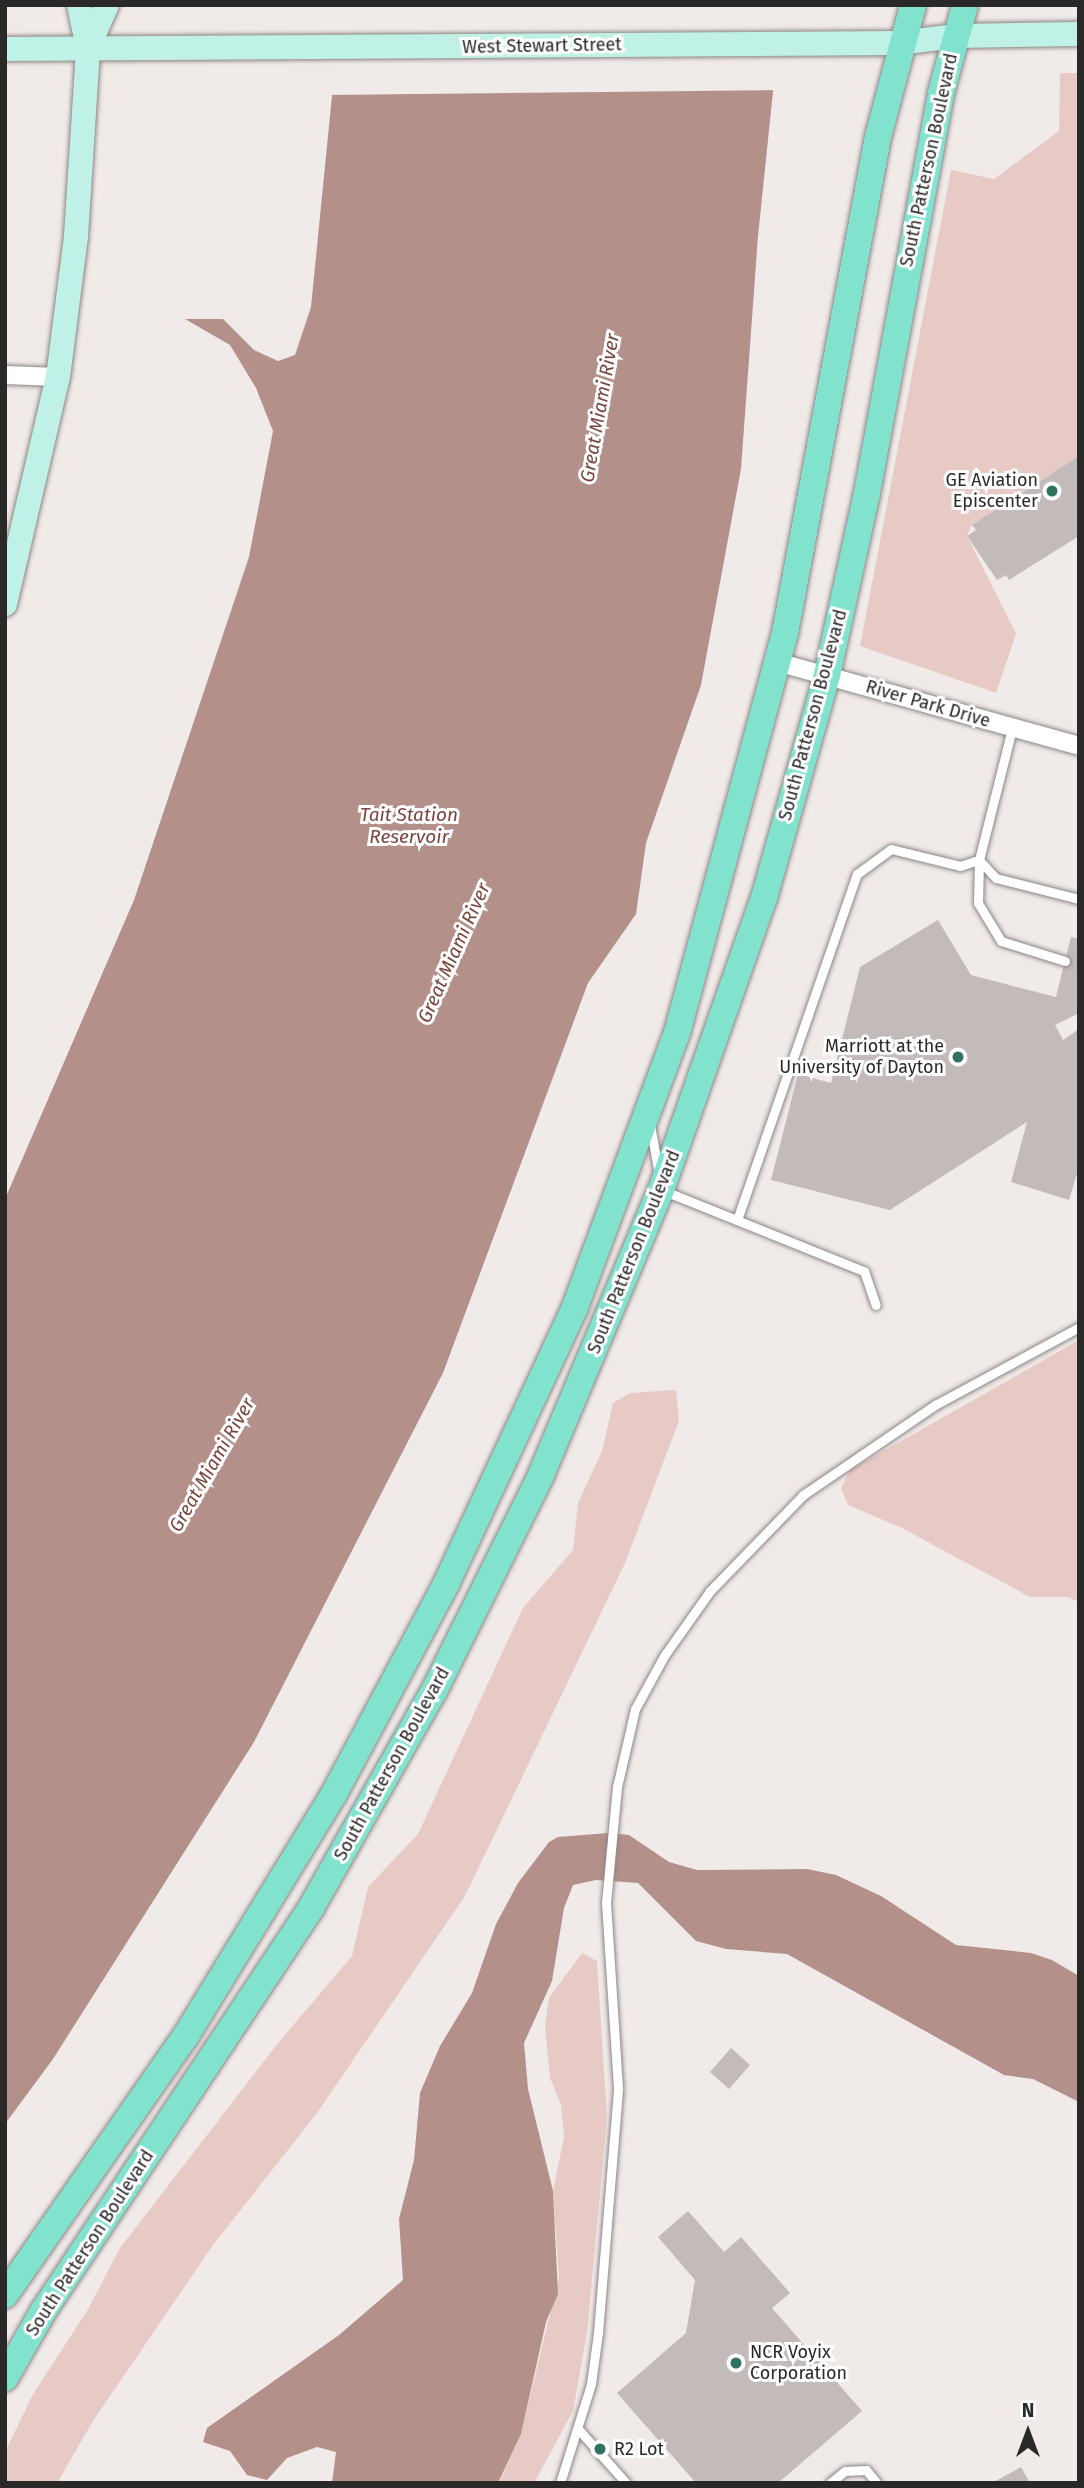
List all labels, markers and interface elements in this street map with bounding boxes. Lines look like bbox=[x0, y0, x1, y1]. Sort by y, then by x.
street label: West Stewart Street bbox=[462, 34, 622, 58]
street label: South Patterson Boulevard bbox=[896, 51, 962, 269]
water label: Great Miami River bbox=[576, 332, 624, 484]
place label: GE Aviation Episcenter bbox=[946, 470, 1038, 512]
marker: GE Aviation Episcenter bbox=[1044, 483, 1060, 499]
street label: South Patterson Boulevard bbox=[774, 607, 852, 823]
street label: River Park Drive bbox=[863, 676, 993, 732]
water label: Tait Station Reservoir bbox=[360, 804, 458, 848]
water label: Great Miami River bbox=[413, 879, 495, 1027]
place label: Marriott at the University of Dayton bbox=[779, 1036, 944, 1078]
marker: Marriott at the University of Dayton bbox=[950, 1049, 966, 1065]
street label: South Patterson Boulevard bbox=[583, 1147, 685, 1357]
water label: Great Miami River bbox=[164, 1394, 260, 1536]
street label: South Patterson Boulevard bbox=[330, 1664, 454, 1864]
street label: South Patterson Boulevard bbox=[22, 2146, 158, 2340]
place label: NCR Voyix Corporation bbox=[750, 2342, 847, 2384]
marker: NCR Voyix Corporation bbox=[728, 2355, 744, 2371]
north arrow bbox=[993, 2397, 1063, 2467]
text: N bbox=[1022, 2399, 1034, 2422]
place label: R2 Lot bbox=[614, 2438, 664, 2460]
marker: R2 Lot bbox=[592, 2441, 608, 2457]

